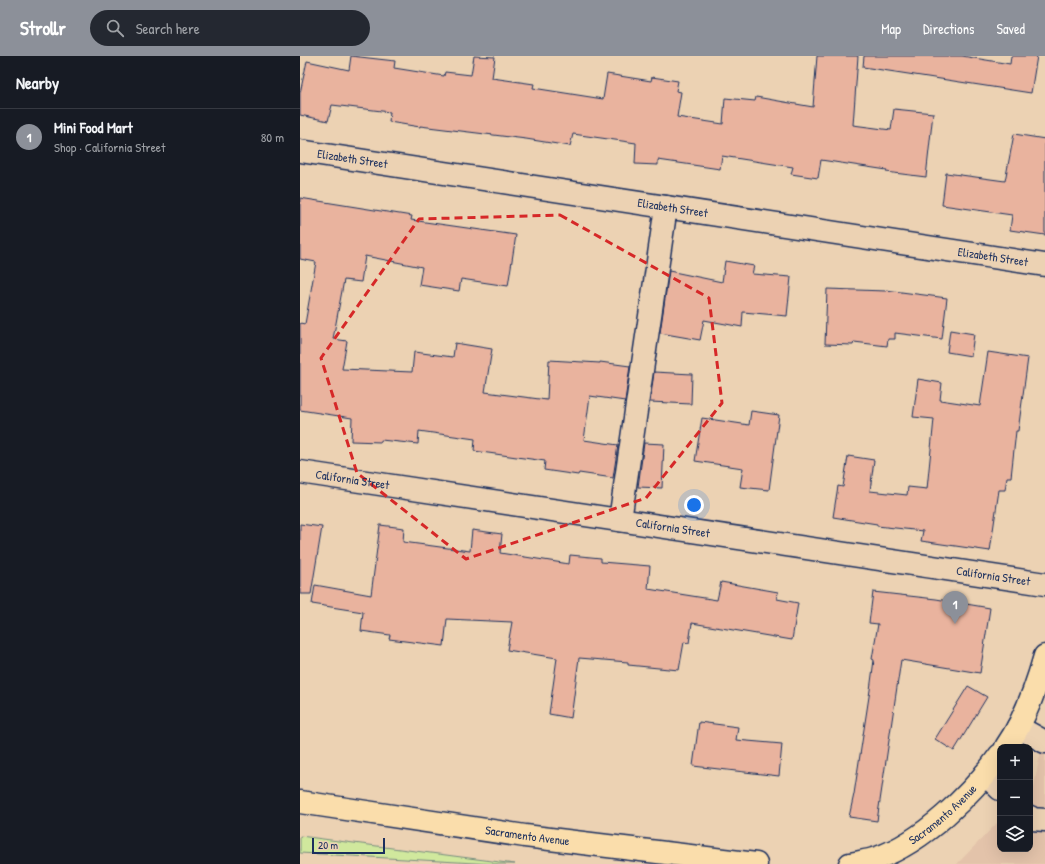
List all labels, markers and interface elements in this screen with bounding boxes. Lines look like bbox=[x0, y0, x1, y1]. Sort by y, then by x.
search box bbox=[90, 10, 370, 46]
text: Strollr bbox=[20, 15, 66, 41]
icon: search bbox=[104, 17, 126, 39]
text: Search here bbox=[136, 18, 200, 39]
text: Map bbox=[881, 19, 901, 38]
text: Directions bbox=[923, 19, 974, 38]
text: Saved bbox=[996, 19, 1025, 38]
text: Nearby bbox=[16, 71, 59, 94]
text: Mini Food Mart bbox=[54, 117, 133, 138]
text: 1 bbox=[27, 128, 31, 146]
text: 80 m bbox=[261, 128, 284, 146]
text: Shop · California Street bbox=[54, 138, 165, 156]
street label: Elizabeth Street bbox=[316, 145, 390, 172]
street label: Elizabeth Street bbox=[636, 194, 710, 221]
street label: Elizabeth Street bbox=[957, 243, 1030, 270]
street label: California Street bbox=[314, 465, 391, 493]
your location bbox=[684, 495, 704, 515]
street label: California Street bbox=[635, 514, 712, 542]
street label: California Street bbox=[955, 562, 1032, 590]
pin: 1 bbox=[942, 591, 968, 624]
map controls bbox=[997, 744, 1033, 852]
button: + bbox=[997, 744, 1033, 780]
street label: Sacramento Avenue bbox=[905, 780, 980, 848]
button: − bbox=[997, 780, 1033, 816]
button: layers bbox=[997, 816, 1033, 852]
street label: Sacramento Avenue bbox=[484, 821, 571, 849]
scale bar bbox=[312, 836, 385, 855]
text: 20 m bbox=[318, 838, 338, 852]

